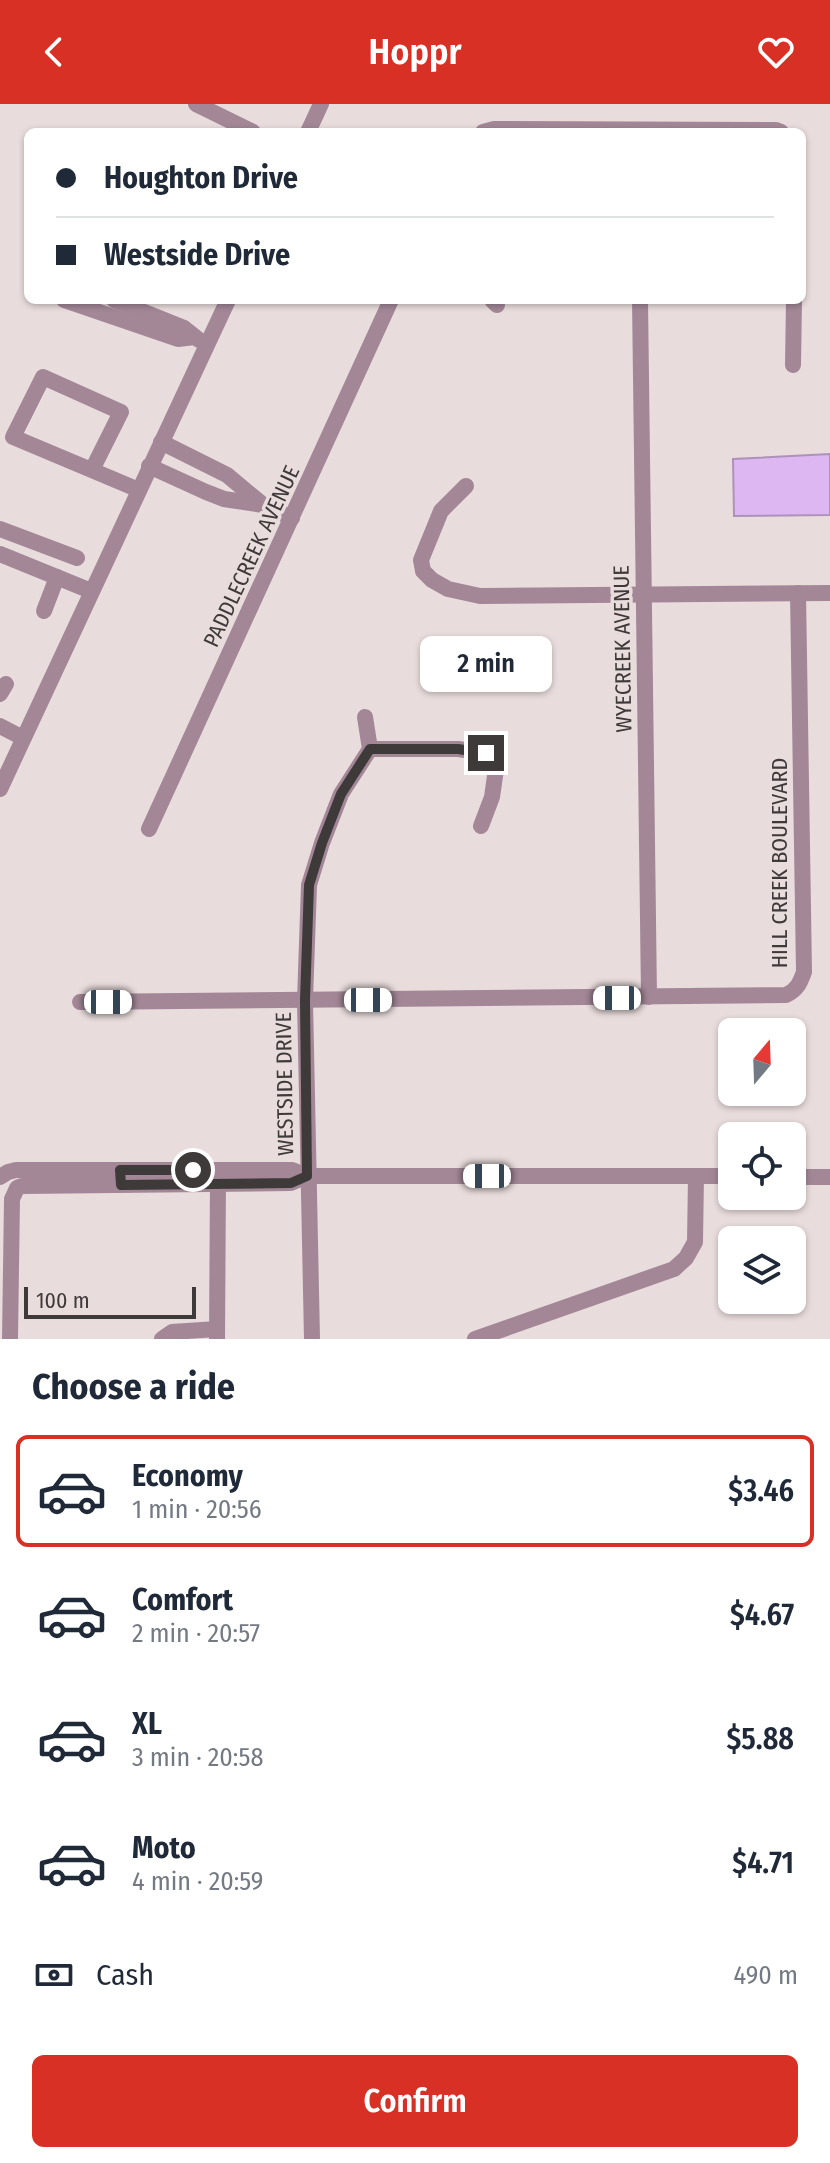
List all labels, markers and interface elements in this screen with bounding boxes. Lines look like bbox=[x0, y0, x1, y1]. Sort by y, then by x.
icon: back bbox=[32, 30, 76, 74]
text: Hoppr bbox=[369, 30, 461, 74]
icon: heart bbox=[754, 30, 798, 74]
text: Houghton Drive bbox=[104, 160, 298, 196]
text: Westside Drive bbox=[104, 237, 290, 273]
street label: PADDLECREEK AVENUE bbox=[198, 461, 305, 651]
street label: WYECREEK AVENUE bbox=[608, 565, 637, 733]
callout: 2 min bbox=[420, 637, 552, 693]
text: 2 min bbox=[457, 648, 515, 679]
route end bbox=[468, 735, 504, 771]
street label: HILL CREEK BOULEVARD bbox=[766, 758, 793, 968]
car bbox=[593, 986, 641, 1010]
car bbox=[344, 988, 392, 1012]
car bbox=[84, 990, 132, 1014]
street label: WESTSIDE DRIVE bbox=[270, 1012, 299, 1156]
north arrow bbox=[718, 1018, 806, 1106]
map controls bbox=[718, 1018, 806, 1314]
button: locate bbox=[718, 1122, 806, 1210]
route start bbox=[175, 1152, 211, 1188]
car bbox=[463, 1164, 511, 1188]
button: layers bbox=[718, 1226, 806, 1314]
scale bar bbox=[24, 1283, 196, 1319]
text: 100 m bbox=[36, 1287, 90, 1314]
text: Choose a ride bbox=[32, 1365, 235, 1409]
icon: car bbox=[36, 1455, 108, 1527]
text: Economy bbox=[132, 1458, 243, 1494]
text: $3.46 bbox=[728, 1473, 794, 1509]
text: 1 min · 20:56 bbox=[132, 1494, 262, 1525]
icon: car bbox=[36, 1579, 108, 1651]
text: Comfort bbox=[132, 1582, 233, 1618]
text: $4.67 bbox=[730, 1597, 794, 1633]
text: 2 min · 20:57 bbox=[132, 1618, 260, 1649]
icon: car bbox=[36, 1703, 108, 1775]
text: XL bbox=[132, 1706, 162, 1742]
text: $5.88 bbox=[727, 1721, 794, 1757]
text: 3 min · 20:58 bbox=[132, 1742, 263, 1773]
icon: car bbox=[36, 1827, 108, 1899]
text: Moto bbox=[132, 1830, 196, 1866]
text: $4.71 bbox=[732, 1845, 794, 1881]
text: 4 min · 20:59 bbox=[132, 1866, 263, 1897]
icon: cash bbox=[32, 1953, 76, 1997]
text: Cash bbox=[96, 1957, 154, 1993]
text: 490 m bbox=[734, 1960, 798, 1991]
button: Confirm bbox=[32, 2055, 798, 2147]

